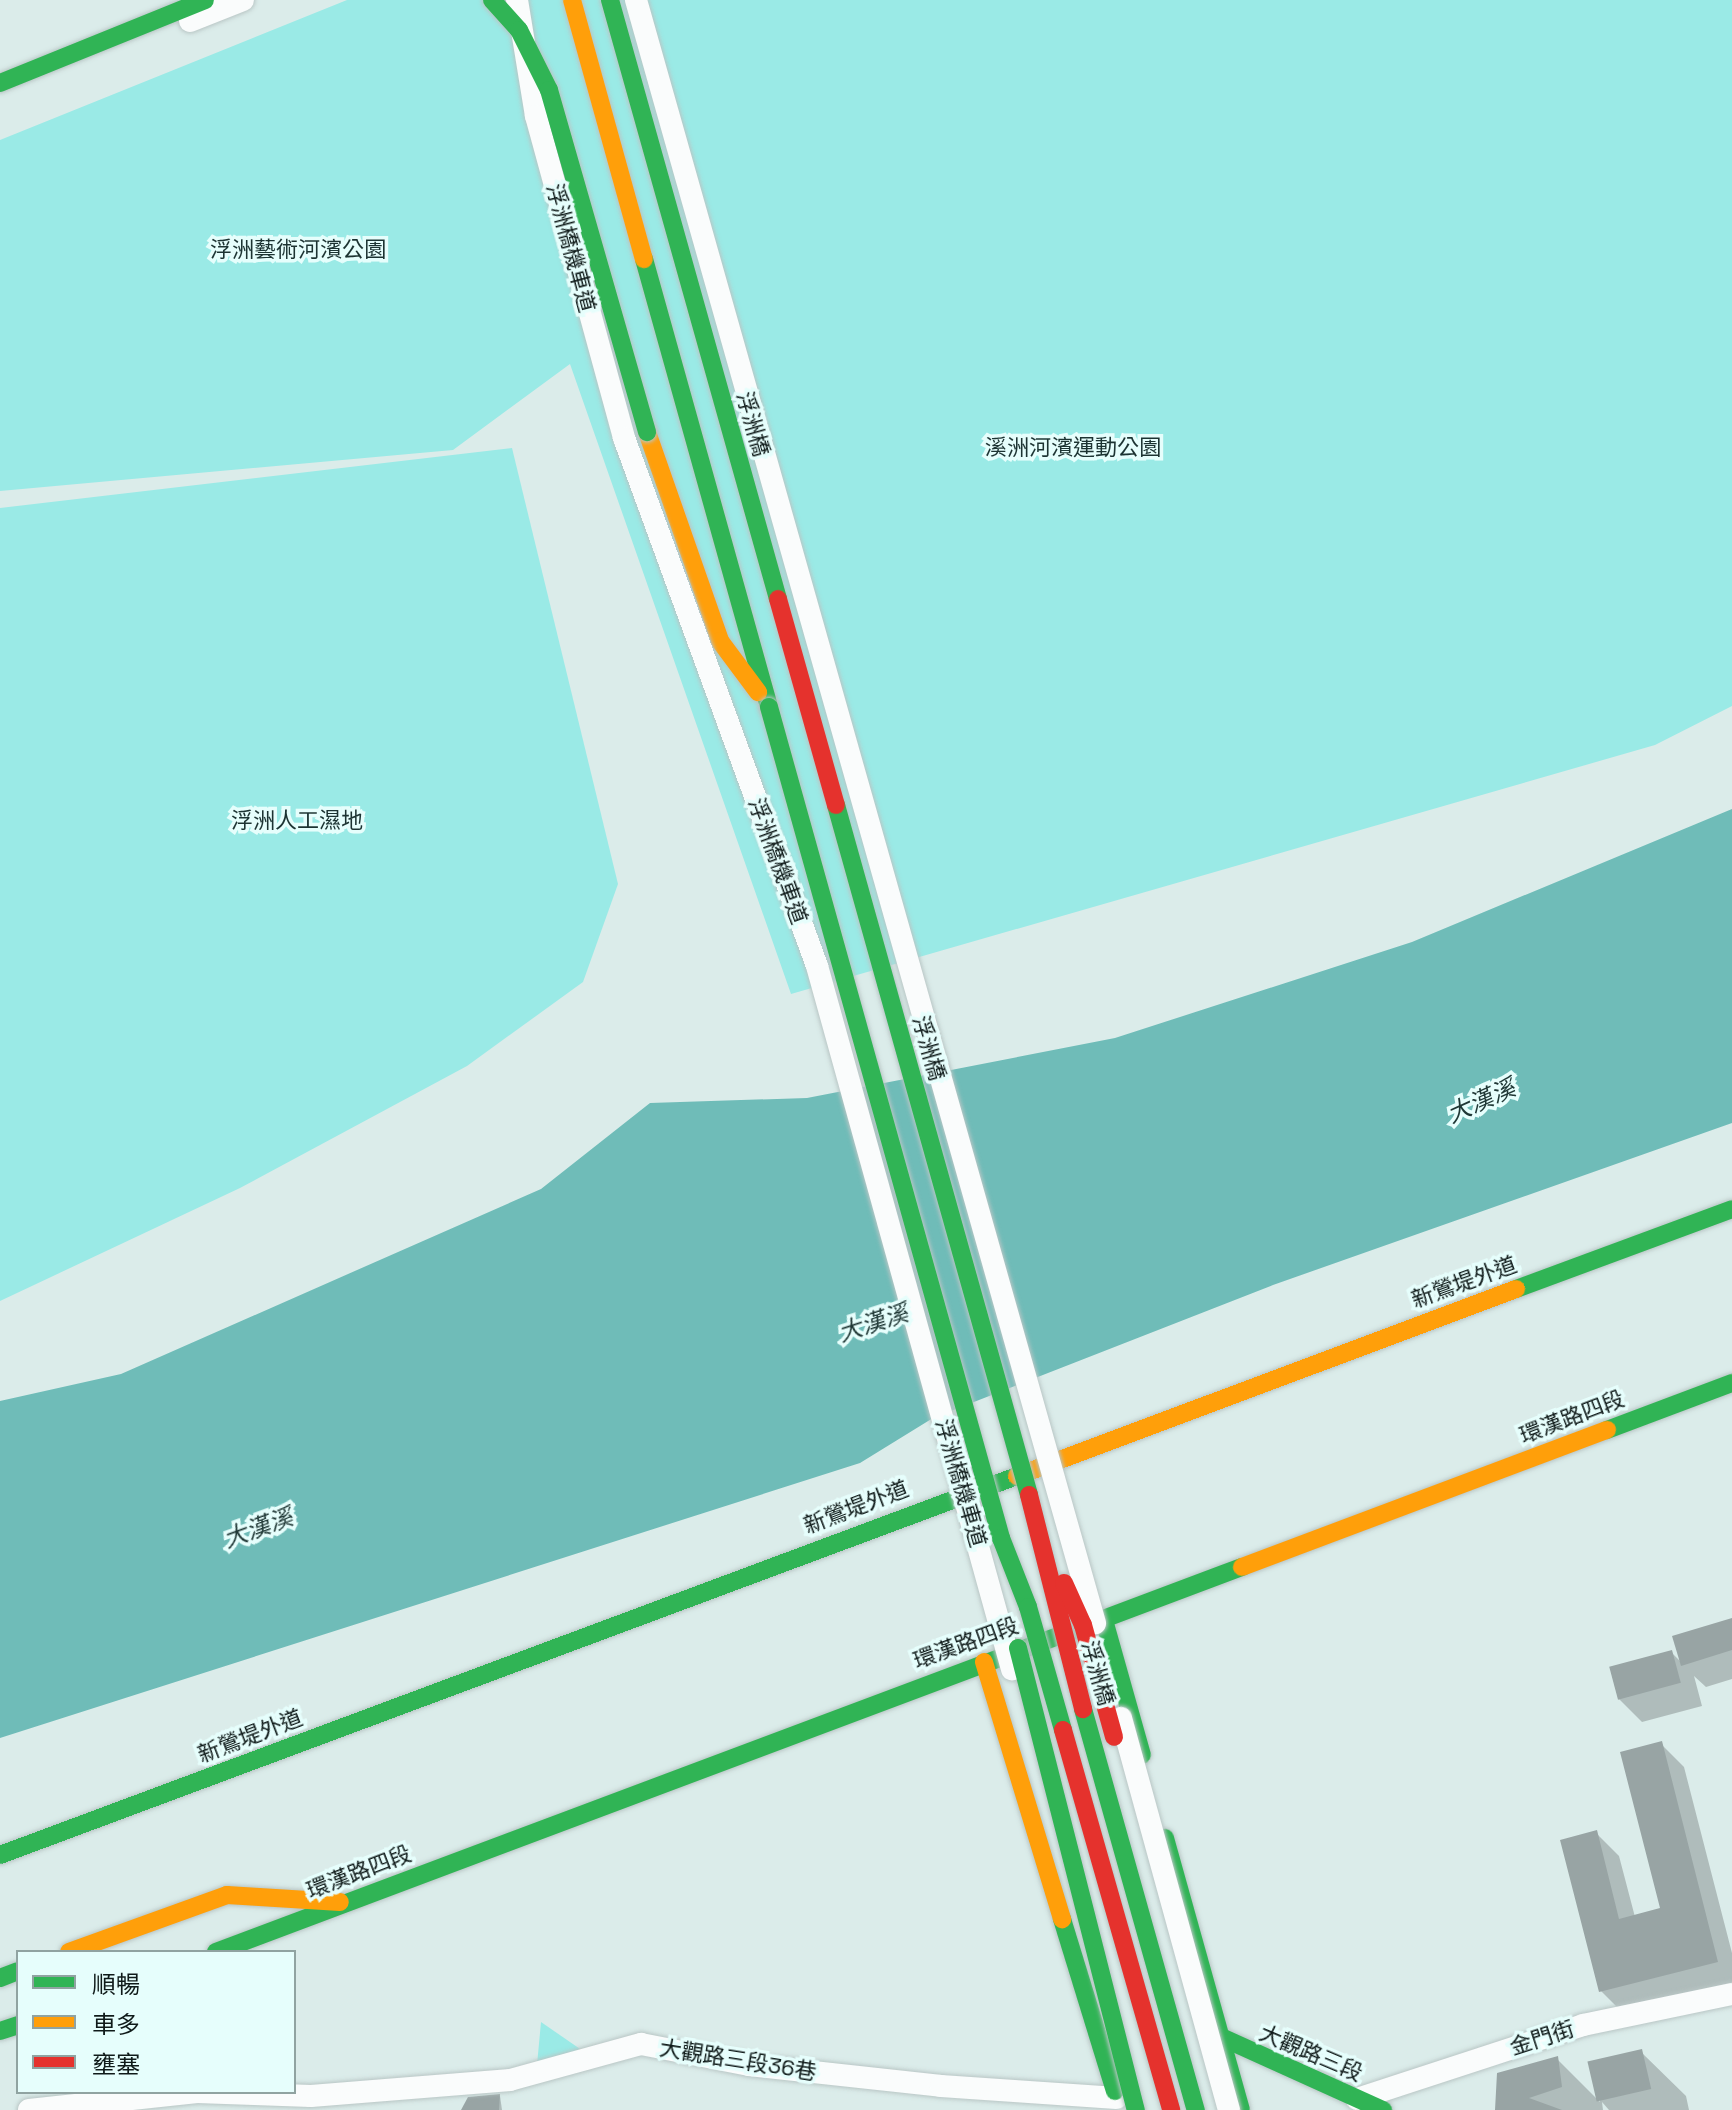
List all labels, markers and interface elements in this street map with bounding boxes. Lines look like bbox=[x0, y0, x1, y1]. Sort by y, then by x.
street label: 浮洲橋機車道 bbox=[541, 181, 601, 315]
park label: 浮洲藝術河濱公園 bbox=[210, 237, 386, 263]
street label: 浮洲橋 bbox=[731, 389, 775, 459]
park label: 溪洲河濱運動公園 bbox=[985, 435, 1161, 461]
street label: 浮洲橋機車道 bbox=[743, 794, 813, 928]
park label: 浮洲人工濕地 bbox=[231, 808, 363, 834]
street label: 浮洲橋 bbox=[907, 1013, 951, 1083]
water label: 大漢溪 bbox=[1442, 1073, 1520, 1129]
street label: 新鶯堤外道 bbox=[1408, 1251, 1520, 1313]
water label: 大漢溪 bbox=[834, 1298, 912, 1348]
street label: 環漢路四段 bbox=[1516, 1385, 1628, 1449]
street label: 浮洲橋機車道 bbox=[930, 1416, 992, 1550]
street label: 新鶯堤外道 bbox=[800, 1475, 912, 1539]
water label: 大漢溪 bbox=[219, 1502, 297, 1554]
street label: 環漢路四段 bbox=[910, 1612, 1022, 1674]
street label: 浮洲橋 bbox=[1076, 1638, 1120, 1708]
street label: 新鶯堤外道 bbox=[194, 1704, 306, 1768]
street label: 環漢路四段 bbox=[303, 1840, 415, 1904]
legend bbox=[16, 1950, 296, 2094]
text: 順暢 bbox=[92, 1969, 140, 2000]
text: 車多 bbox=[92, 2009, 140, 2040]
street label: 金門街 bbox=[1507, 2015, 1577, 2061]
street label: 大觀路三段 bbox=[1255, 2019, 1367, 2087]
street label: 大觀路三段36巷 bbox=[658, 2035, 818, 2085]
text: 壅塞 bbox=[92, 2049, 140, 2080]

